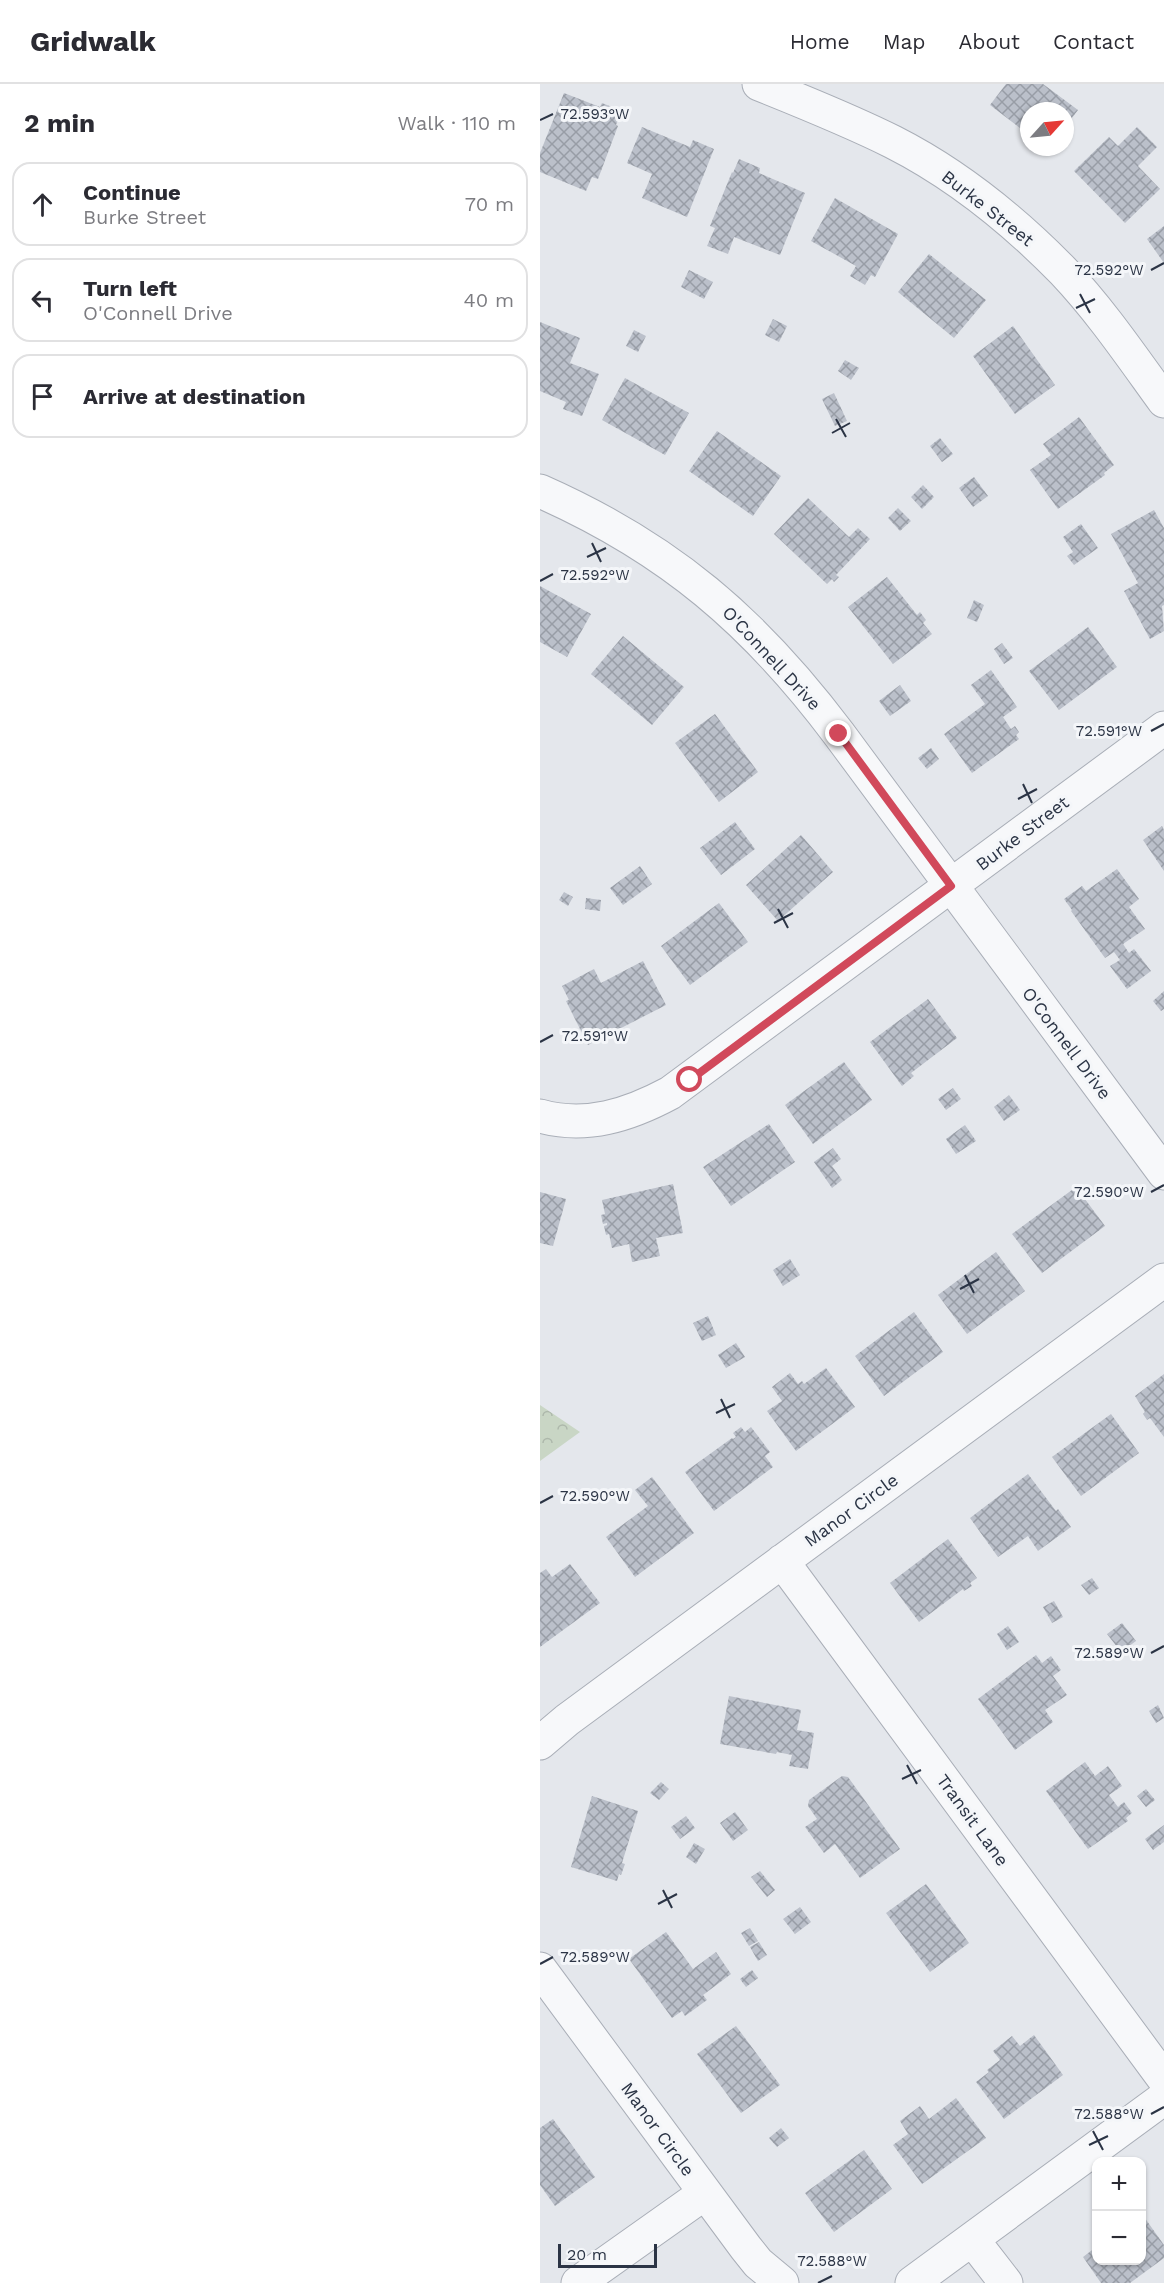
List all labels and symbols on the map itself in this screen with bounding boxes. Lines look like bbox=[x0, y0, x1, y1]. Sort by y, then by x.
north arrow bbox=[1020, 102, 1074, 156]
text: 72.593°W bbox=[561, 105, 629, 123]
street label: Burke Street bbox=[938, 166, 1038, 251]
text: 72.592°W bbox=[1074, 261, 1144, 279]
text: 72.592°W bbox=[560, 566, 630, 584]
street label: O'Connell Drive bbox=[718, 602, 826, 714]
route end bbox=[825, 720, 851, 746]
text: 72.591°W bbox=[1076, 722, 1142, 740]
street label: Burke Street bbox=[971, 791, 1073, 875]
street label: O'Connell Drive bbox=[1018, 983, 1116, 1103]
text: 72.591°W bbox=[562, 1027, 628, 1045]
route start bbox=[676, 1066, 702, 1092]
text: 72.590°W bbox=[1074, 1183, 1144, 1201]
street label: Manor Circle bbox=[800, 1469, 902, 1551]
text: 72.590°W bbox=[560, 1487, 630, 1505]
text: 72.589°W bbox=[1074, 1644, 1144, 1662]
street label: Transit Lane bbox=[933, 1770, 1013, 1870]
text: 72.589°W bbox=[560, 1948, 630, 1966]
street label: Manor Circle bbox=[617, 2078, 699, 2180]
text: 72.588°W bbox=[1074, 2105, 1144, 2123]
scale bar bbox=[558, 2241, 657, 2268]
text: 72.588°W bbox=[797, 2252, 867, 2270]

